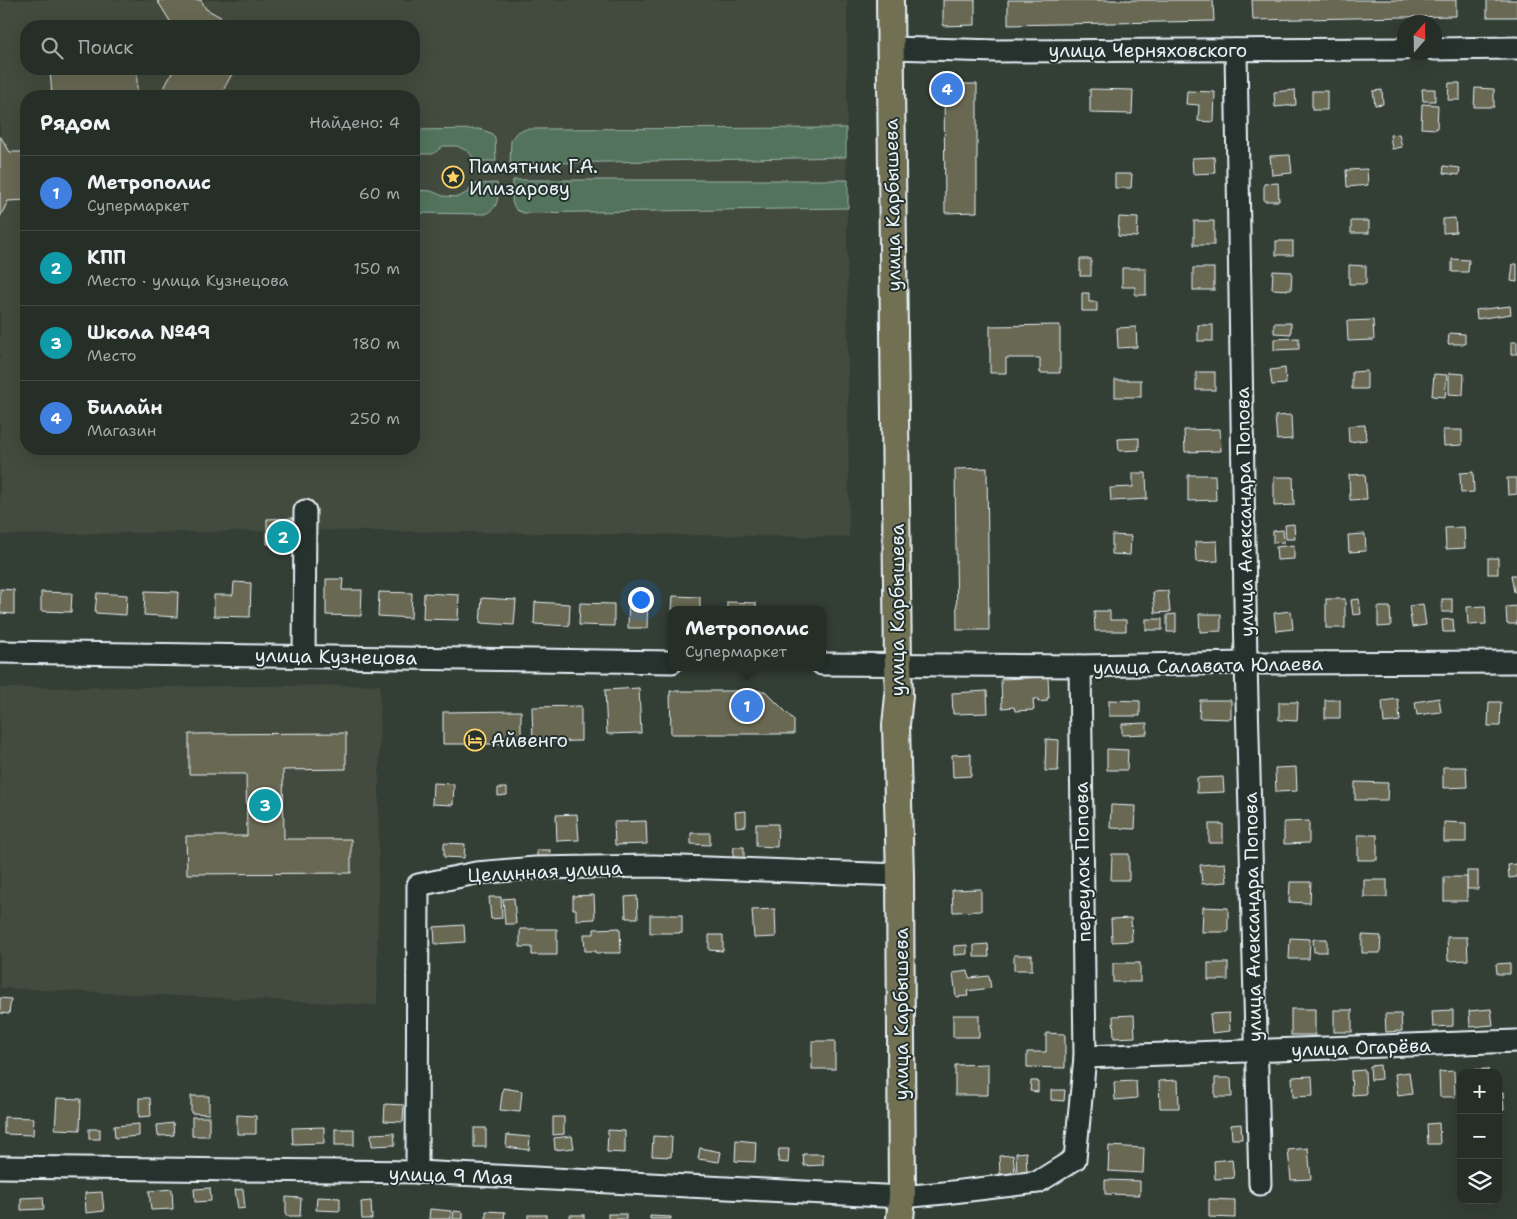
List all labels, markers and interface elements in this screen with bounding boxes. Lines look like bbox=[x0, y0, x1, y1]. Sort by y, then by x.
north arrow bbox=[1397, 15, 1442, 60]
search box bbox=[20, 20, 420, 75]
icon: search bbox=[38, 34, 66, 62]
text: Поиск bbox=[78, 35, 133, 60]
street label: улица Черняховского bbox=[1049, 38, 1247, 63]
pin: 4 bbox=[931, 70, 963, 108]
text: Рядом bbox=[40, 109, 110, 137]
text: Найдено: 4 bbox=[309, 112, 400, 133]
street label: улица Карбышева bbox=[878, 118, 907, 292]
place label: Памятник Г.А. Илизарову bbox=[469, 154, 598, 201]
place icon: Памятник Г.А. Илизарову bbox=[441, 165, 465, 189]
text: Метрополис bbox=[87, 170, 211, 195]
text: 1 bbox=[52, 183, 60, 204]
text: 60 m bbox=[359, 183, 400, 204]
text: Супермаркет bbox=[87, 195, 189, 216]
text: КПП bbox=[87, 245, 126, 270]
text: 2 bbox=[50, 258, 62, 279]
text: 150 m bbox=[353, 258, 400, 279]
text: Место · улица Кузнецова bbox=[87, 270, 289, 291]
text: Школа №49 bbox=[87, 320, 210, 345]
text: 3 bbox=[50, 333, 62, 354]
text: 180 m bbox=[352, 333, 400, 354]
text: Место bbox=[87, 345, 137, 366]
street label: улица Александра Попова bbox=[1230, 387, 1259, 637]
text: Билайн bbox=[87, 395, 163, 420]
text: 4 bbox=[50, 408, 62, 429]
text: 250 m bbox=[349, 408, 400, 429]
text: Магазин bbox=[87, 420, 156, 441]
pin: 2 bbox=[267, 518, 299, 556]
street label: улица Карбышева bbox=[885, 523, 910, 696]
your location bbox=[628, 587, 654, 613]
popup bbox=[668, 606, 826, 671]
text: Метрополис bbox=[685, 616, 809, 641]
text: Супермаркет bbox=[685, 641, 787, 662]
street label: улица Кузнецова bbox=[255, 643, 417, 670]
street label: улица Салавата Юлаева bbox=[1093, 651, 1324, 680]
pin: 1 bbox=[731, 687, 763, 725]
hotel icon: Айвенго bbox=[463, 728, 487, 752]
place label: Айвенго bbox=[491, 728, 568, 753]
street label: переулок Попова bbox=[1069, 781, 1096, 942]
pin: 3 bbox=[249, 786, 281, 824]
street label: улица Александра Попова bbox=[1238, 792, 1267, 1042]
street label: Целинная улица bbox=[467, 855, 623, 888]
street label: улица Карбышева bbox=[889, 927, 914, 1100]
street label: улица Огарёва bbox=[1291, 1033, 1431, 1062]
map controls bbox=[1457, 1069, 1502, 1204]
button: + bbox=[1457, 1069, 1502, 1114]
button: − bbox=[1457, 1114, 1502, 1159]
button: layers bbox=[1457, 1159, 1502, 1204]
street label: улица 9 Мая bbox=[388, 1161, 514, 1190]

